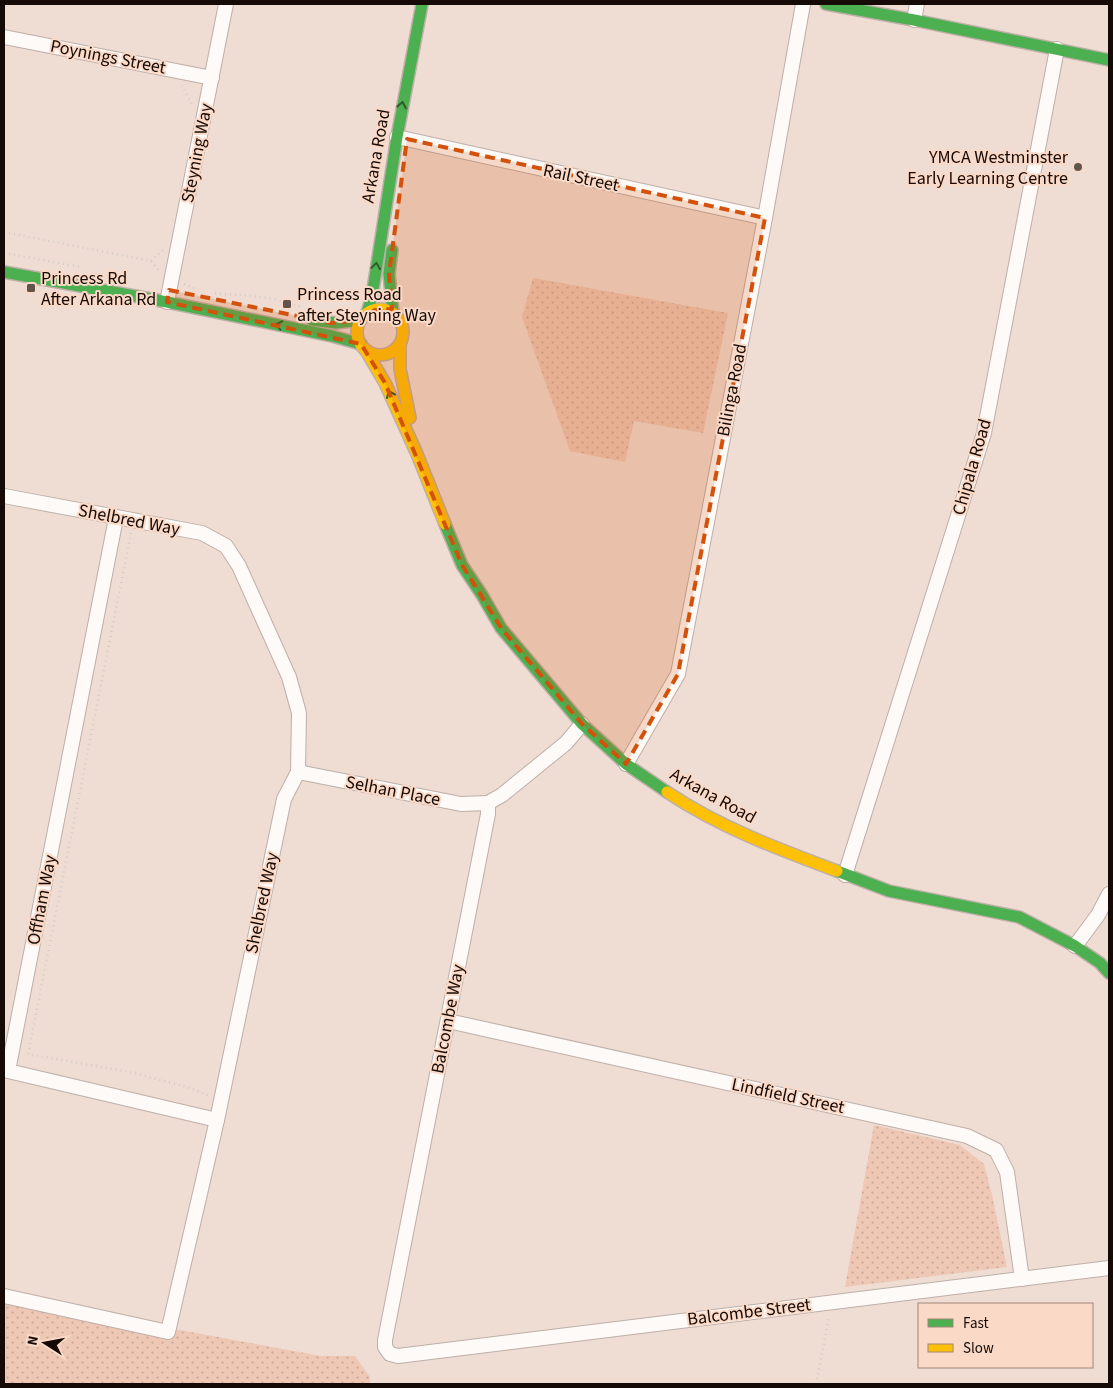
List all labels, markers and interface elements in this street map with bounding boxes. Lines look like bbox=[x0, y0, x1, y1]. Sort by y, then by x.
street label: Poynings Street bbox=[48, 34, 168, 80]
street label: Steyning Way bbox=[175, 101, 219, 205]
one-way arrow bbox=[397, 101, 407, 110]
street label: Arkana Road bbox=[355, 107, 397, 205]
place label: YMCA Westminster Early Learning Centre bbox=[907, 145, 1069, 191]
street label: Rail Street bbox=[541, 158, 621, 198]
marker: YMCA Westminster Early Learning Centre bbox=[1072, 161, 1084, 173]
one-way arrow bbox=[371, 261, 381, 270]
place label: Princess Rd After Arkana Rd bbox=[41, 266, 156, 312]
marker: Princess Rd After Arkana Rd bbox=[25, 282, 37, 294]
place label: Princess Road after Steyning Way bbox=[297, 282, 436, 328]
marker: Princess Road after Steyning Way bbox=[281, 298, 293, 310]
one-way arrow bbox=[275, 320, 284, 330]
street label: Bilinga Road bbox=[711, 341, 753, 439]
one-way arrow bbox=[385, 390, 396, 399]
street label: Chipala Road bbox=[946, 416, 998, 518]
street label: Shelbred Way bbox=[76, 498, 182, 542]
street label: Arkana Road bbox=[665, 762, 761, 830]
street label: Selhan Place bbox=[343, 770, 443, 812]
street label: Shelbred Way bbox=[239, 850, 285, 956]
street label: Offham Way bbox=[21, 852, 63, 947]
street label: Balcombe Way bbox=[425, 962, 471, 1076]
street label: Lindfield Street bbox=[729, 1072, 847, 1120]
street label: Balcombe Street bbox=[686, 1292, 812, 1332]
legend bbox=[918, 1303, 1093, 1368]
text: Fast bbox=[963, 1313, 989, 1334]
north arrow bbox=[20, 1318, 70, 1368]
text: N bbox=[23, 1334, 44, 1347]
text: Slow bbox=[963, 1338, 994, 1359]

